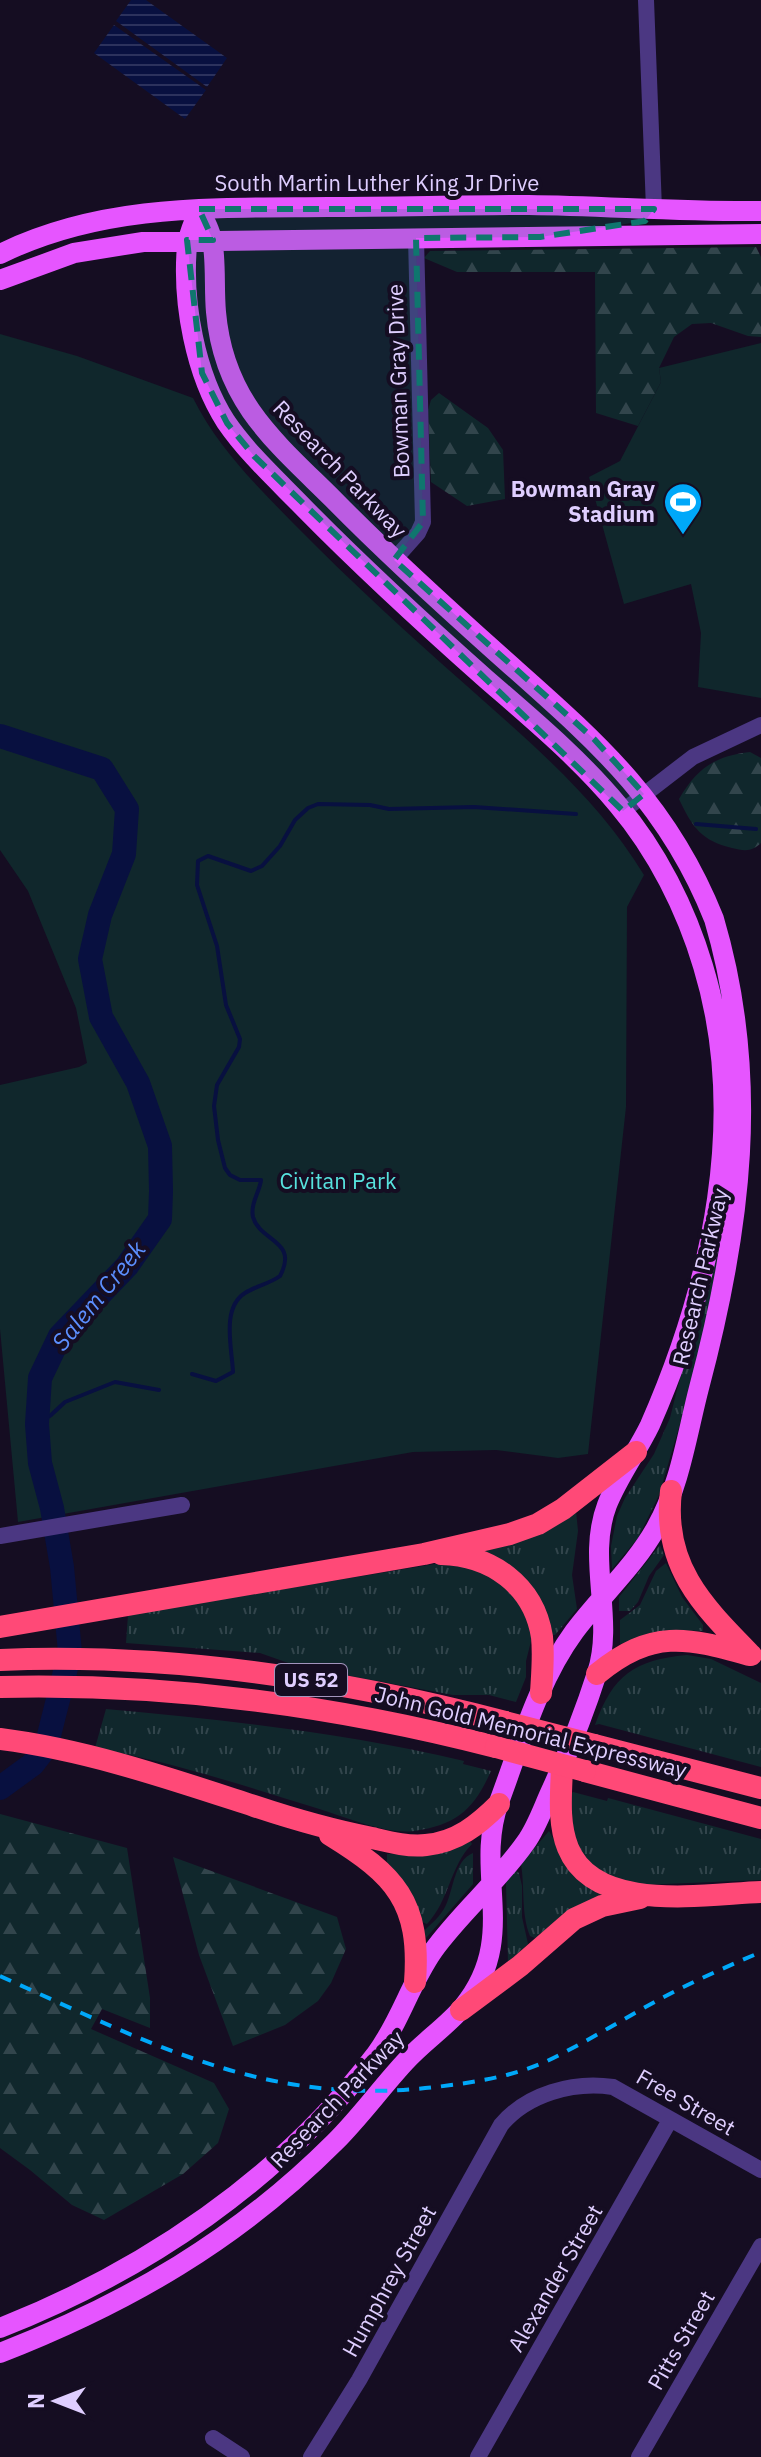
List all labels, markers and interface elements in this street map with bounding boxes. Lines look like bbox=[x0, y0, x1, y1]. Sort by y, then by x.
street label: South Martin Luther King Jr Drive bbox=[215, 168, 539, 197]
street label: Bowman Gray Drive bbox=[380, 283, 415, 479]
street label: Research Parkway bbox=[267, 394, 414, 544]
place label: Bowman Gray Stadium bbox=[511, 474, 655, 528]
sports icon: Bowman Gray Stadium bbox=[662, 481, 704, 536]
park label: Civitan Park bbox=[279, 1166, 397, 1195]
street label: Research Parkway bbox=[665, 1185, 734, 1368]
water label: Salem Creek bbox=[44, 1233, 153, 1357]
road number: US 52 bbox=[275, 1664, 347, 1696]
street label: John Gold Memorial Expressway bbox=[372, 1679, 690, 1784]
street label: Research Parkway bbox=[263, 2023, 410, 2174]
street label: Free Street bbox=[632, 2062, 741, 2142]
street label: Alexander Street bbox=[501, 2199, 609, 2357]
street label: Humphrey Street bbox=[335, 2200, 442, 2362]
street label: Pitts Street bbox=[640, 2285, 721, 2395]
north arrow bbox=[16, 2361, 96, 2441]
text: N bbox=[21, 2393, 50, 2409]

